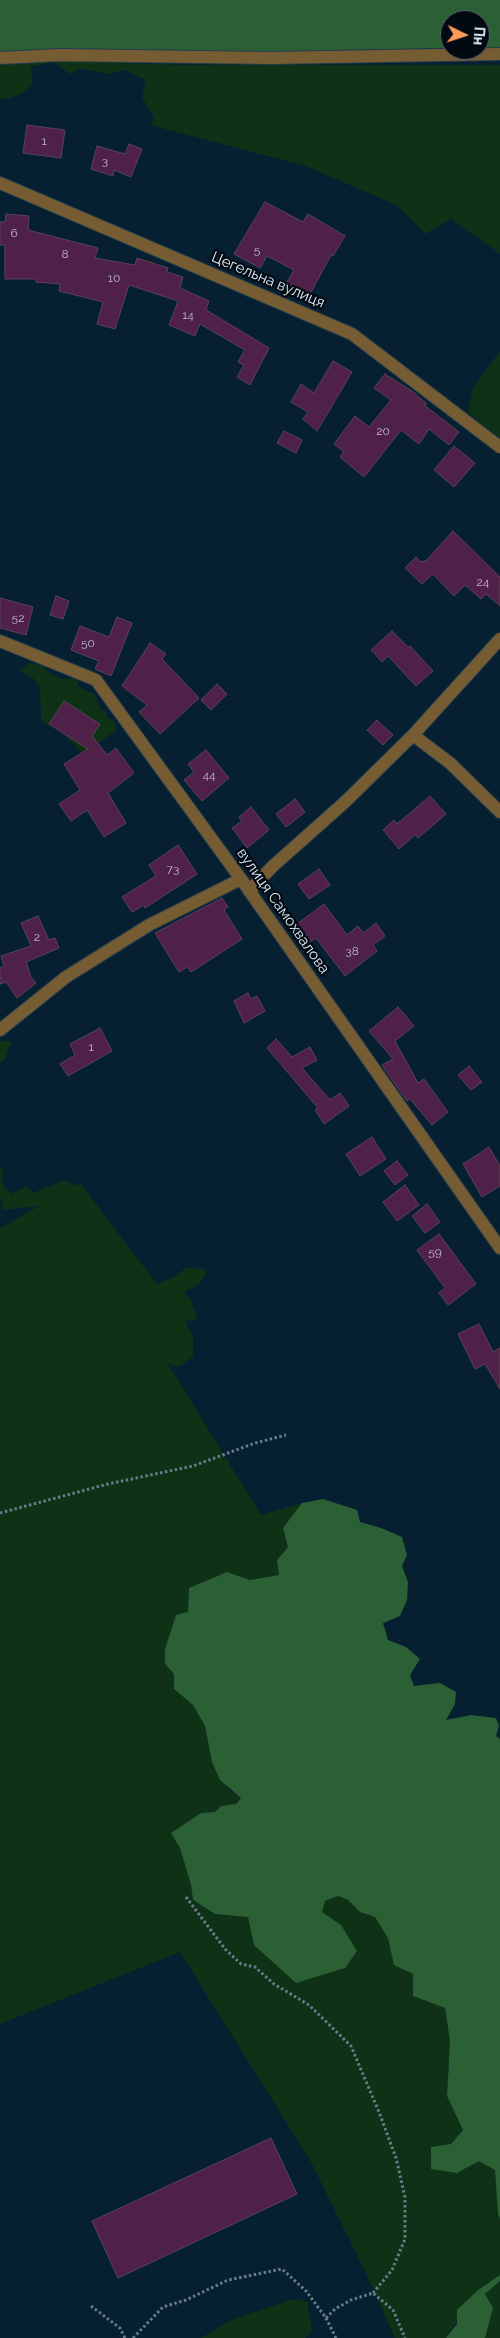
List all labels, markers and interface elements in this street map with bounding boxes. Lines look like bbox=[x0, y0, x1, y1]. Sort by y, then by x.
north arrow bbox=[440, 10, 490, 60]
text: Пн bbox=[470, 26, 488, 46]
house number: 1 bbox=[41, 134, 47, 148]
house number: 3 bbox=[102, 154, 108, 168]
house number: 6 bbox=[10, 226, 18, 240]
house number: 5 bbox=[254, 243, 260, 257]
house number: 8 bbox=[61, 247, 69, 261]
street label: Цегельна вулиця bbox=[209, 248, 327, 312]
house number: 10 bbox=[108, 271, 120, 285]
house number: 14 bbox=[182, 308, 194, 322]
house number: 20 bbox=[376, 424, 390, 438]
house number: 24 bbox=[477, 575, 489, 589]
house number: 52 bbox=[12, 611, 24, 625]
house number: 50 bbox=[81, 636, 95, 650]
house number: 44 bbox=[202, 768, 216, 782]
street label: вулиця Самохвалова bbox=[233, 845, 333, 977]
house number: 73 bbox=[167, 862, 179, 876]
house number: 2 bbox=[34, 930, 40, 944]
house number: 38 bbox=[345, 944, 359, 958]
house number: 1 bbox=[88, 1040, 94, 1054]
house number: 59 bbox=[428, 1245, 442, 1259]

